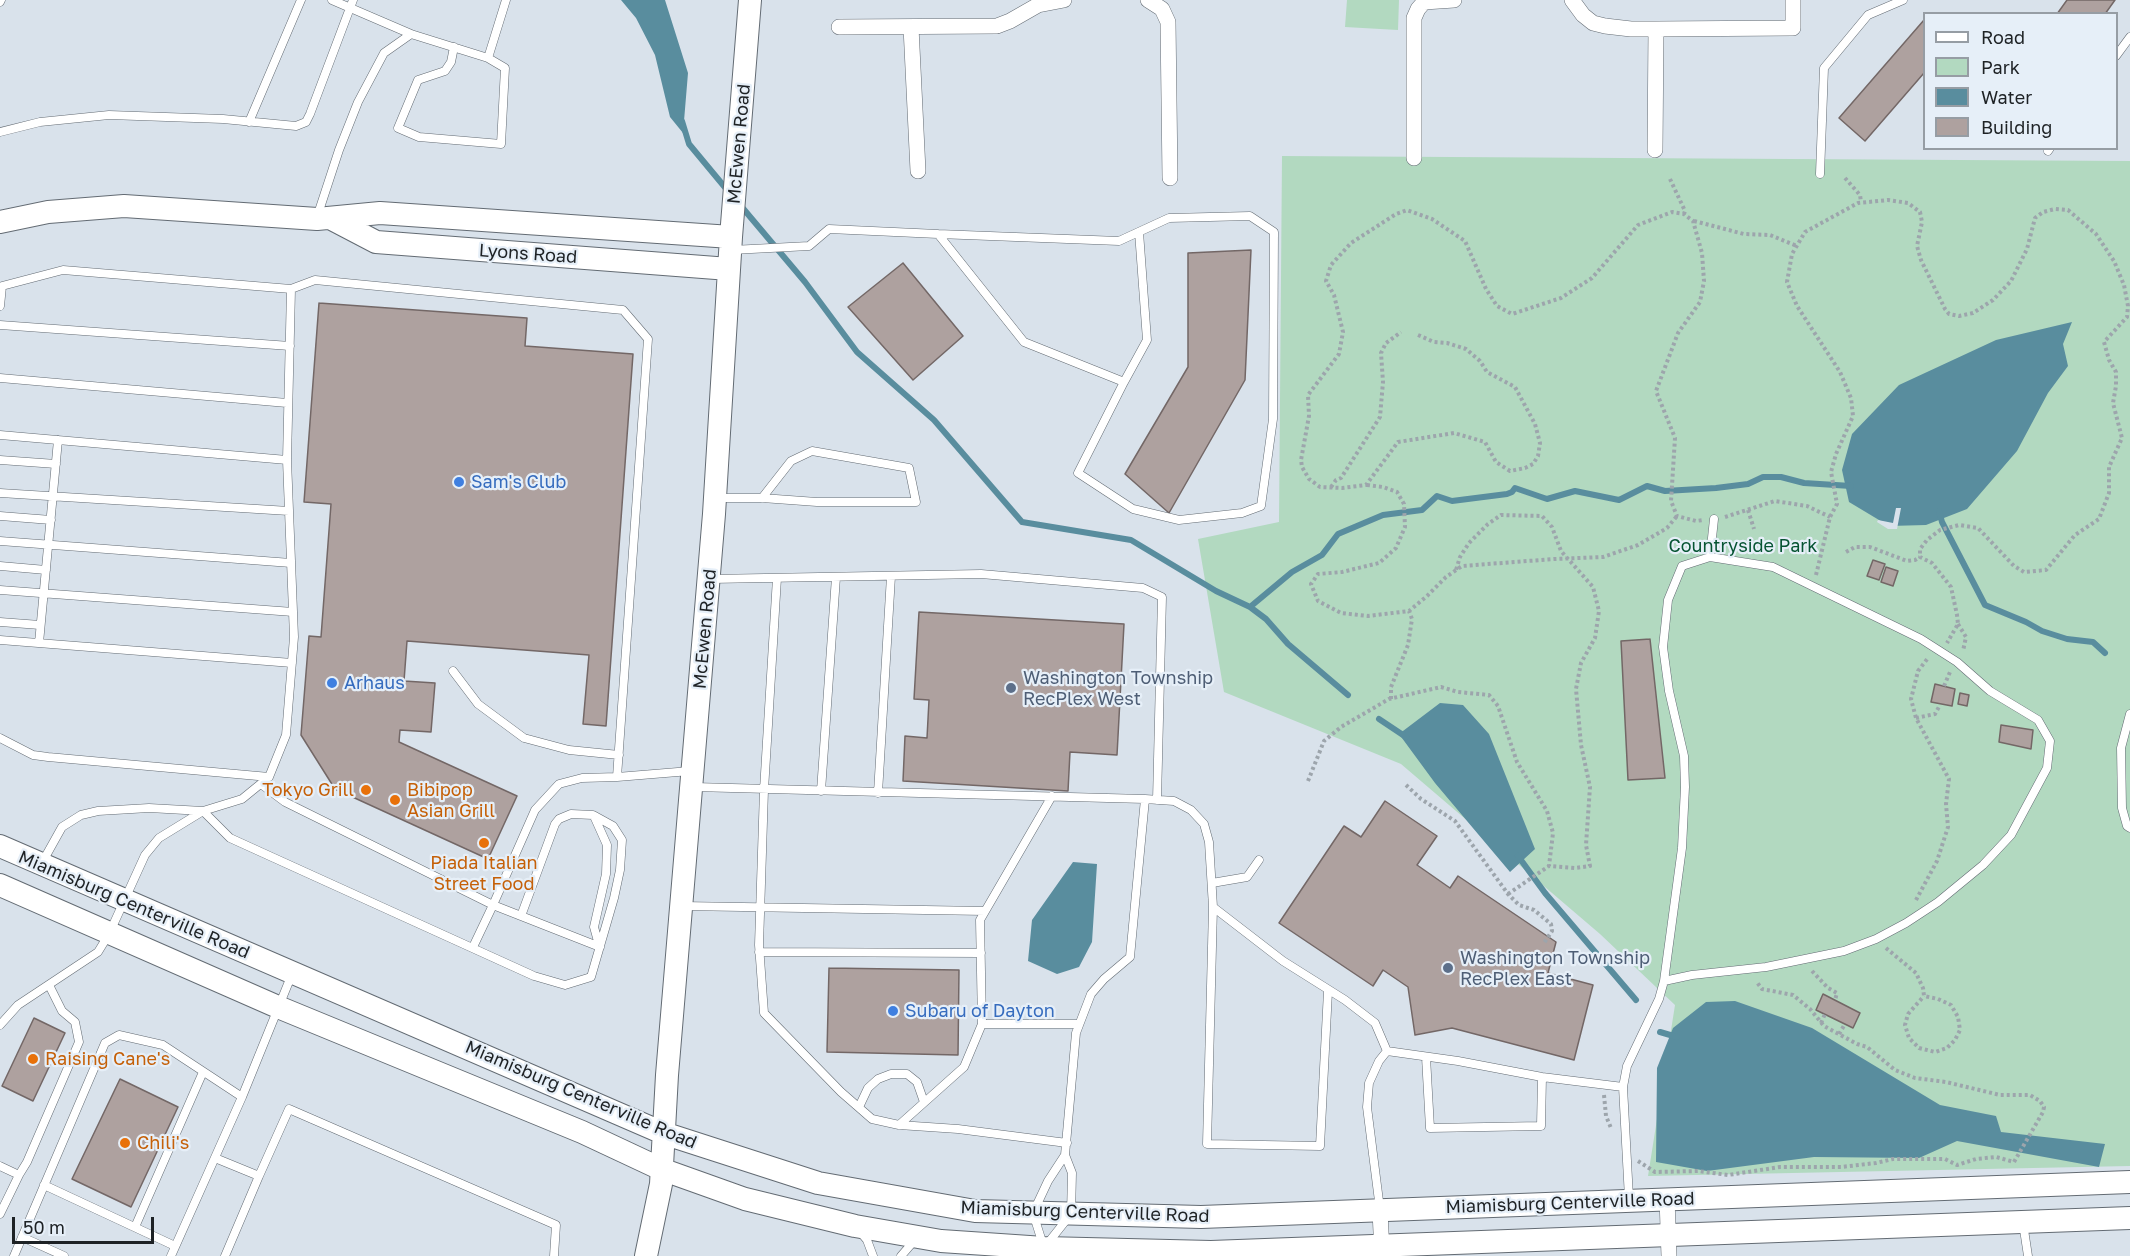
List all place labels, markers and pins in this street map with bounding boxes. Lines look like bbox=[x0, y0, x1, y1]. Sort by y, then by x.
place label: Sam's Club bbox=[471, 471, 566, 493]
marker: Sam's Club bbox=[452, 475, 466, 489]
place label: Washington Township RecPlex West bbox=[1023, 667, 1213, 710]
place label: Arhaus bbox=[344, 672, 405, 694]
marker: Arhaus bbox=[325, 676, 339, 690]
marker: Washington Township RecPlex West bbox=[1004, 681, 1018, 695]
place label: Tokyo Grill bbox=[262, 779, 354, 801]
place label: Bibipop Asian Grill bbox=[407, 779, 495, 822]
marker: Tokyo Grill bbox=[359, 783, 373, 797]
marker: Bibipop Asian Grill bbox=[388, 793, 402, 807]
marker: Piada Italian Street Food bbox=[477, 836, 491, 850]
place label: Piada Italian Street Food bbox=[430, 852, 538, 894]
place label: Washington Township RecPlex East bbox=[1460, 947, 1650, 990]
marker: Washington Township RecPlex East bbox=[1441, 961, 1455, 975]
place label: Subaru of Dayton bbox=[905, 1000, 1055, 1022]
marker: Subaru of Dayton bbox=[886, 1004, 900, 1018]
place label: Raising Cane's bbox=[45, 1048, 170, 1070]
marker: Raising Cane's bbox=[26, 1052, 40, 1066]
place label: Chili's bbox=[137, 1132, 189, 1154]
marker: Chili's bbox=[118, 1136, 132, 1150]

